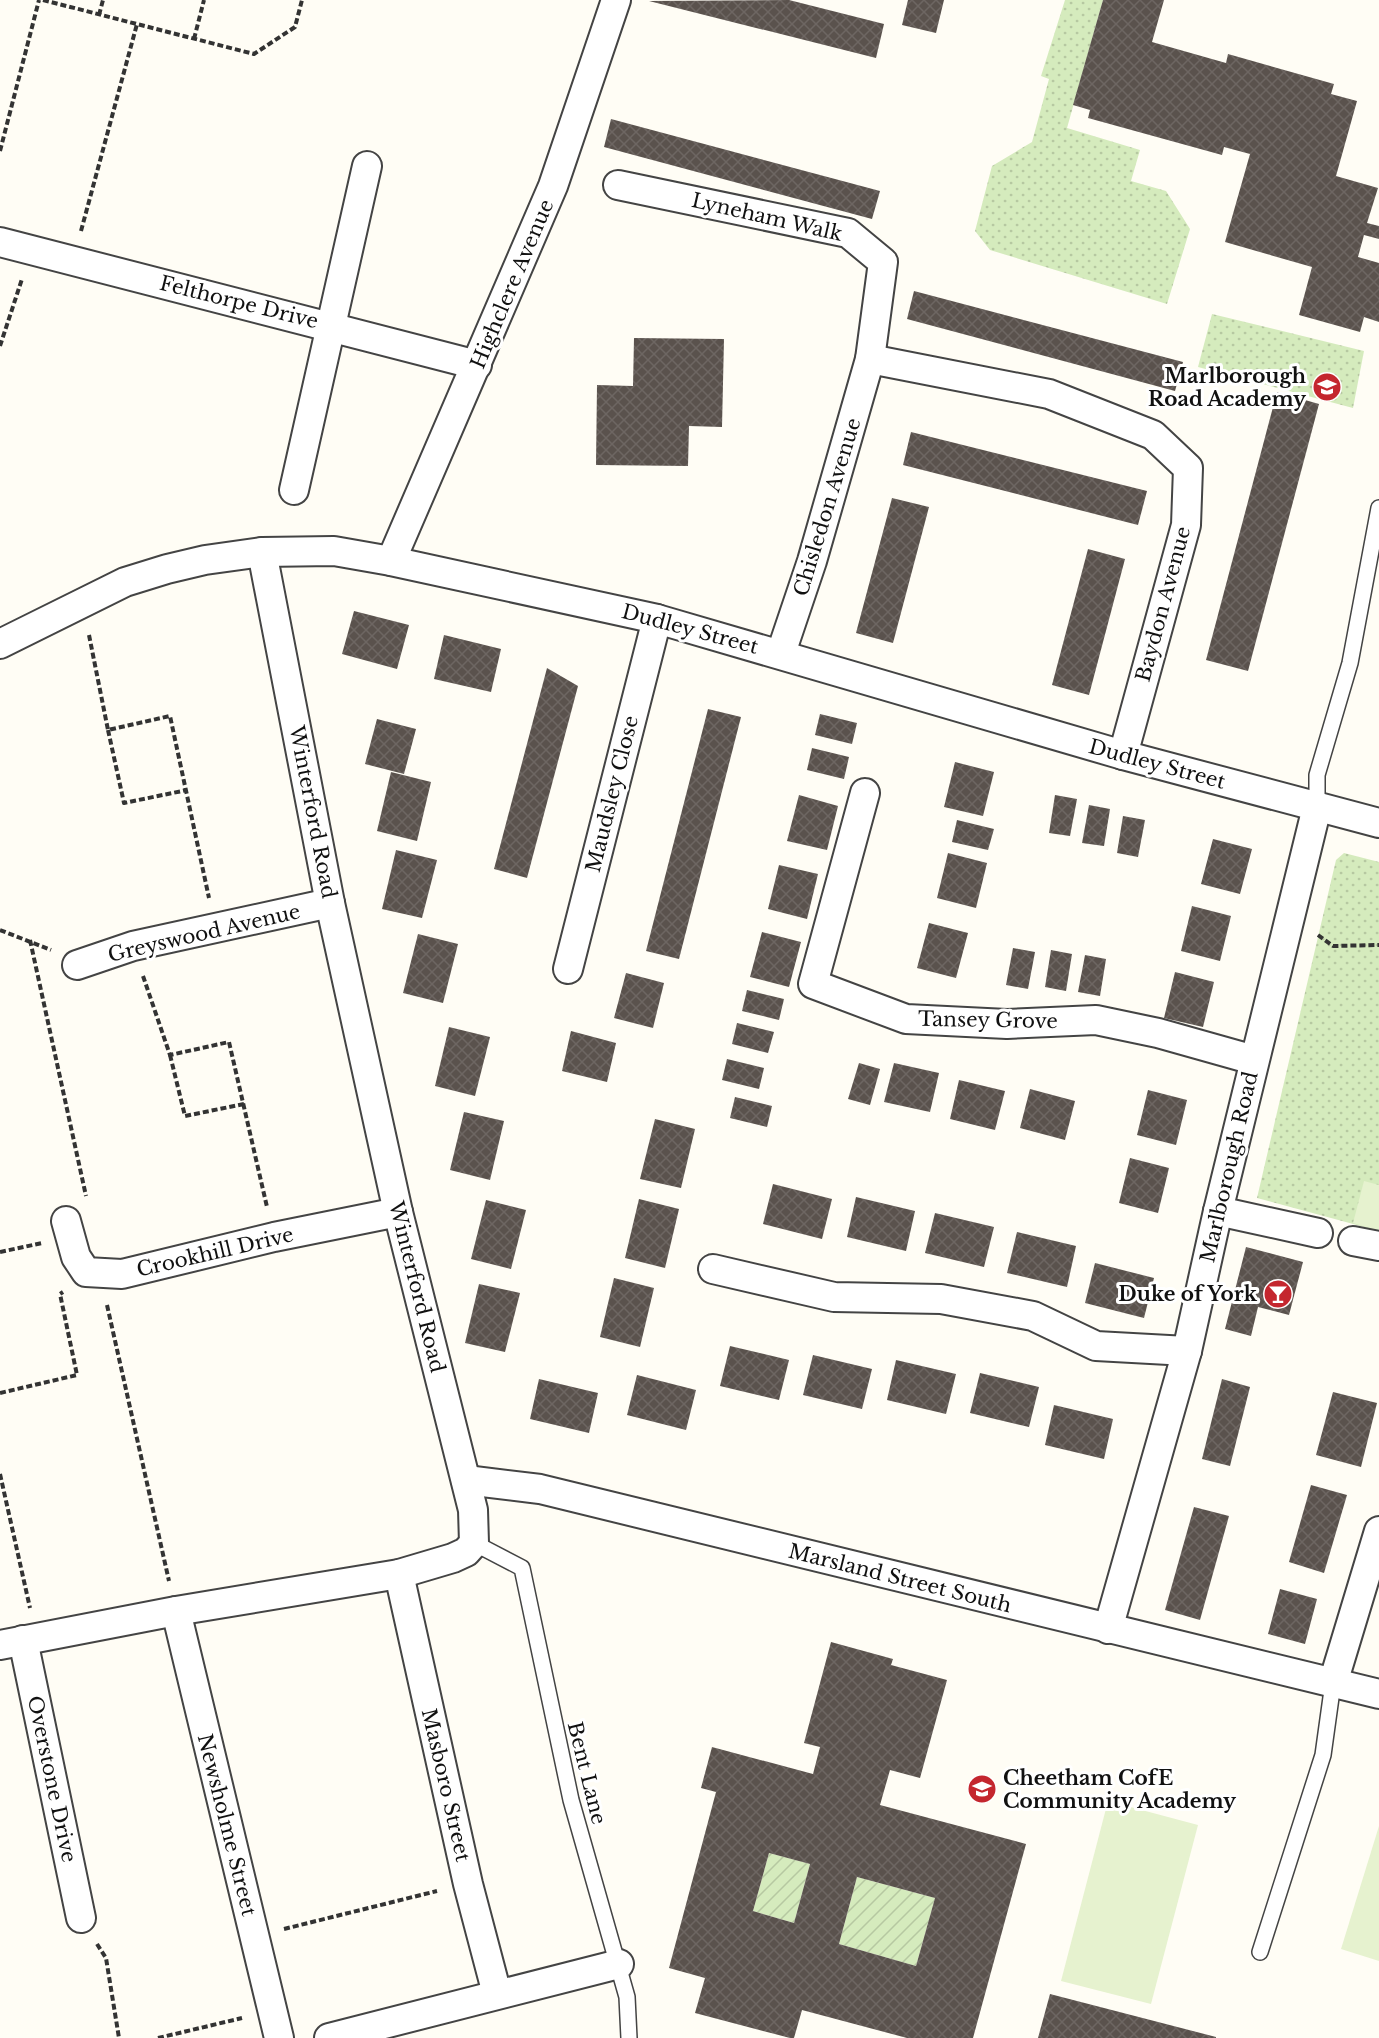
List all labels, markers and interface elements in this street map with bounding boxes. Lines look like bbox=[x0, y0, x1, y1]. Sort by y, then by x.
street label: Lyneham Walk bbox=[689, 188, 845, 246]
street label: Highclere Avenue bbox=[465, 196, 559, 372]
street label: Felthorpe Drive bbox=[157, 271, 321, 333]
place label: Marlborough Road Academy bbox=[1148, 364, 1307, 411]
school or university icon: Marlborough Road Academy bbox=[1311, 371, 1343, 403]
street label: Chisledon Avenue bbox=[788, 415, 866, 599]
street label: Baydon Avenue bbox=[1131, 524, 1195, 684]
street label: Dudley Street bbox=[619, 599, 761, 659]
street label: Maudsley Close bbox=[581, 713, 643, 875]
street label: Winterford Road bbox=[284, 723, 342, 900]
street label: Dudley Street bbox=[1086, 734, 1228, 794]
street label: Greyswood Avenue bbox=[105, 899, 303, 967]
street label: Tansey Grove bbox=[918, 1007, 1058, 1033]
street label: Marlborough Road bbox=[1195, 1069, 1263, 1265]
street label: Winterford Road bbox=[384, 1198, 450, 1375]
street label: Crookhill Drive bbox=[134, 1222, 296, 1282]
bar icon: Duke of York bbox=[1262, 1278, 1294, 1310]
place label: Duke of York bbox=[1118, 1282, 1258, 1306]
street label: Marsland Street South bbox=[786, 1539, 1014, 1617]
street label: Overstone Drive bbox=[23, 1694, 81, 1864]
street label: Masboro Street bbox=[417, 1706, 475, 1864]
street label: Bent Lane bbox=[563, 1719, 611, 1827]
street label: Newsholme Street bbox=[193, 1731, 261, 1919]
place label: Cheetham CofE Community Academy bbox=[1003, 1766, 1237, 1813]
school or university icon: Cheetham CofE Community Academy bbox=[966, 1773, 998, 1805]

